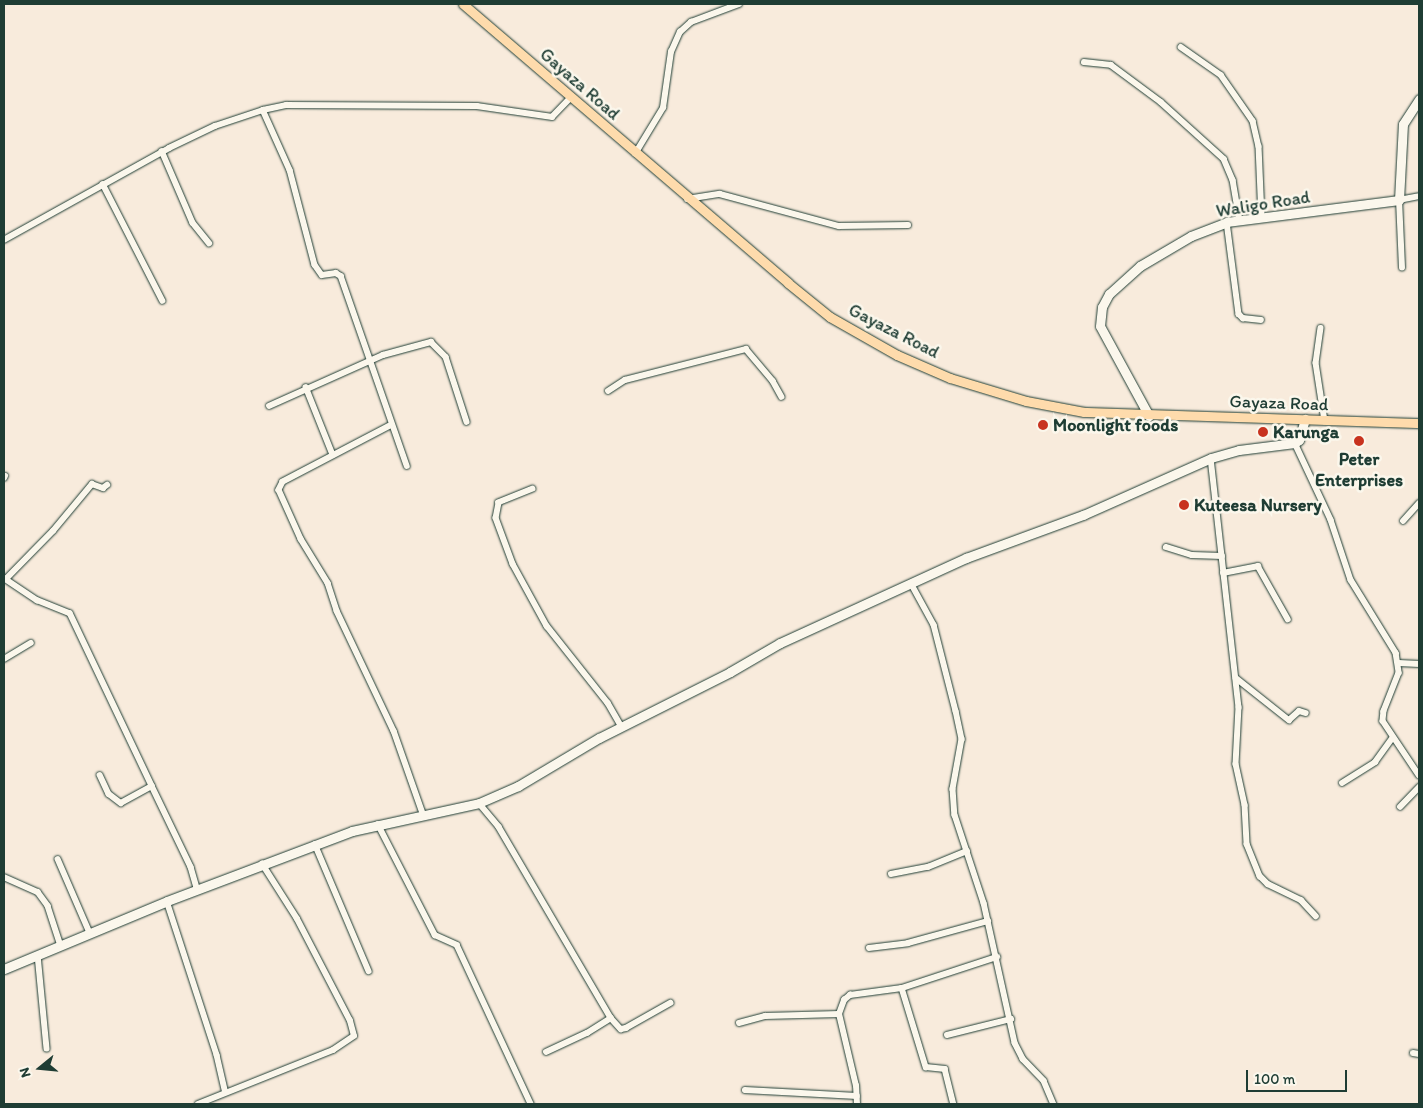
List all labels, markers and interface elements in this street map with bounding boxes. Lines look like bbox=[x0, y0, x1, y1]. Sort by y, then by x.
street label: Gayaza Road bbox=[535, 43, 625, 125]
street label: Waligo Road bbox=[1214, 186, 1312, 222]
street label: Gayaza Road bbox=[845, 299, 943, 363]
street label: Gayaza Road bbox=[1229, 390, 1329, 416]
place label: Moonlight foods bbox=[1053, 414, 1178, 436]
marker: Moonlight foods bbox=[1037, 419, 1049, 431]
place label: Karunga bbox=[1273, 421, 1339, 443]
marker: Karunga bbox=[1257, 426, 1269, 438]
marker: Peter Enterprises bbox=[1353, 435, 1365, 447]
place label: Peter Enterprises bbox=[1315, 449, 1403, 492]
place label: Kuteesa Nursery bbox=[1194, 494, 1322, 516]
marker: Kuteesa Nursery bbox=[1178, 499, 1190, 511]
north arrow bbox=[15, 1043, 65, 1093]
scale bar bbox=[1248, 1060, 1349, 1092]
text: N bbox=[16, 1066, 35, 1080]
text: 100 m bbox=[1254, 1070, 1295, 1088]

